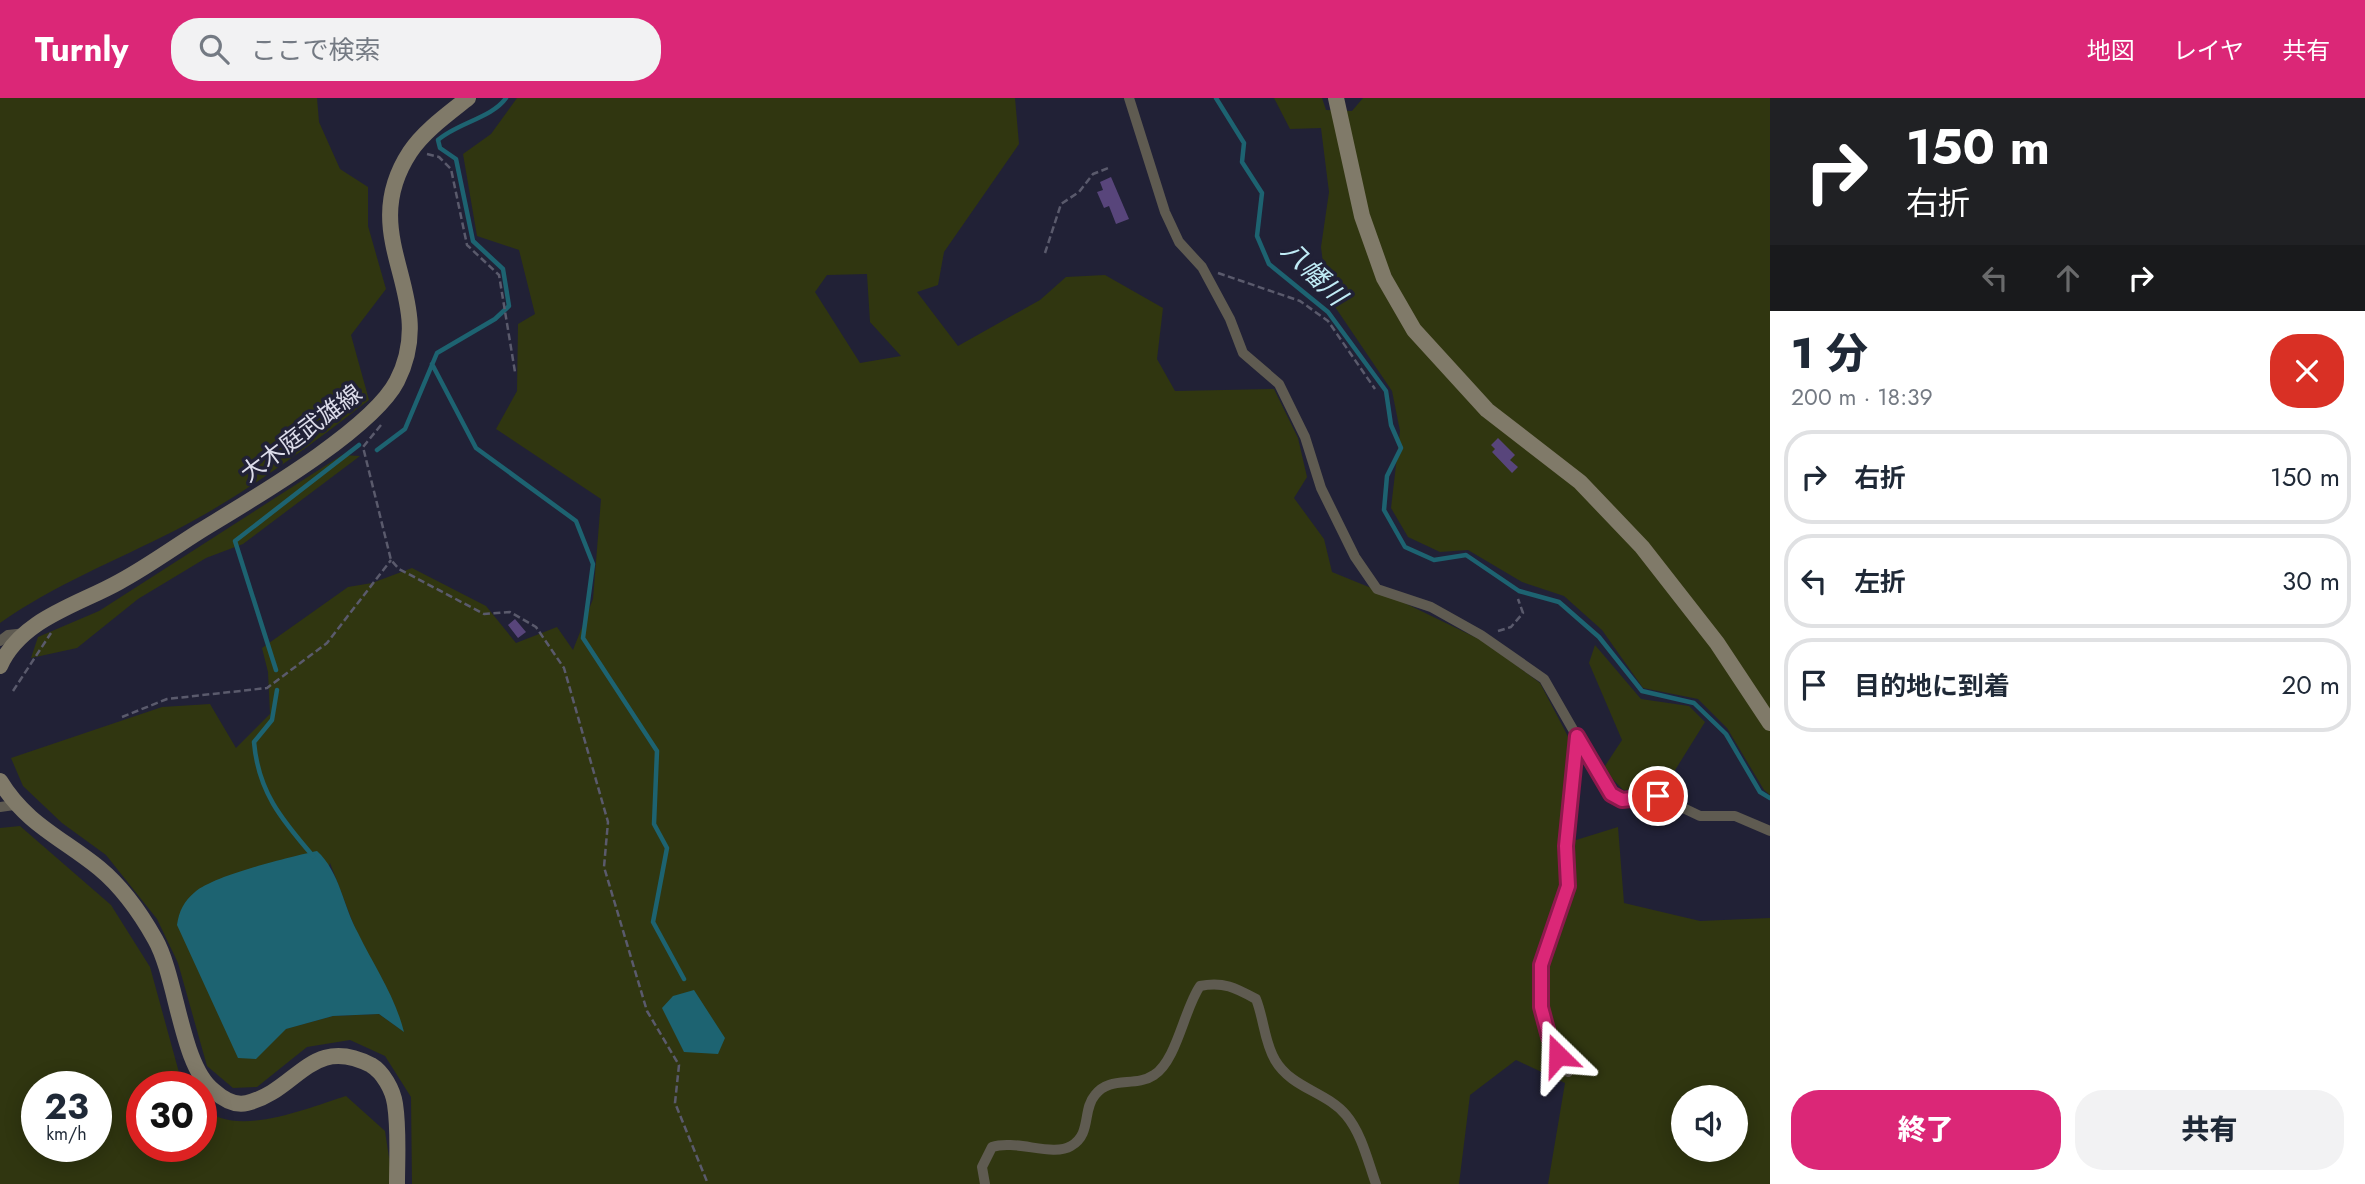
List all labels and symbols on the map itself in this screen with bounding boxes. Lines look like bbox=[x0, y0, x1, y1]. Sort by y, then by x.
water label: 八幡川 bbox=[1273, 232, 1357, 316]
street label: 大木庭武雄線 bbox=[233, 376, 369, 490]
pin bbox=[1628, 766, 1688, 826]
position arrow bbox=[1521, 1018, 1595, 1092]
speed limit sign: 30 bbox=[126, 1071, 217, 1162]

